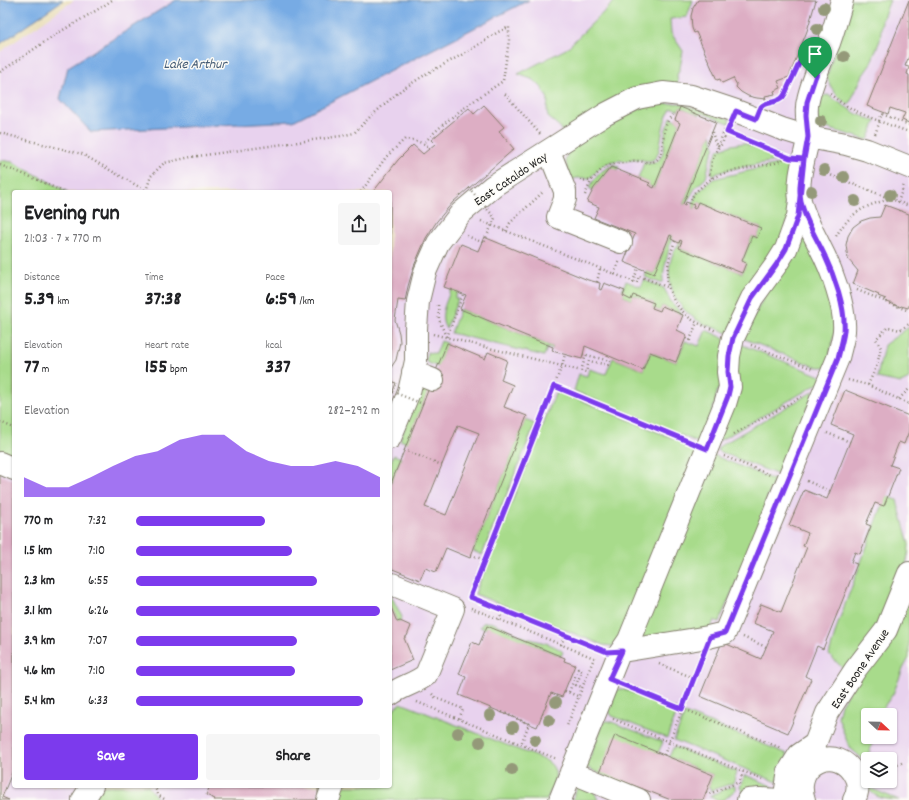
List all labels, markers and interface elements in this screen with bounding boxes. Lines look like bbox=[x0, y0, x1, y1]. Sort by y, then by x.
pin bbox=[798, 37, 832, 78]
icon: arrive bbox=[804, 43, 826, 65]
water label: Lake Arthur bbox=[163, 55, 228, 75]
street label: East Cataldo Way bbox=[471, 148, 553, 212]
text: Evening run bbox=[24, 199, 120, 230]
button: share bbox=[338, 203, 380, 245]
text: 21:03 · 7 × 770 m bbox=[24, 230, 101, 249]
text: Distance bbox=[24, 270, 60, 286]
text: Time bbox=[145, 270, 163, 286]
text: Pace bbox=[265, 270, 285, 286]
text: 5.39 bbox=[24, 286, 55, 314]
text: 37:38 bbox=[145, 286, 181, 314]
text: 6:59 bbox=[265, 286, 297, 314]
text: km bbox=[55, 294, 69, 310]
text: /km bbox=[297, 294, 315, 310]
text: Elevation bbox=[24, 338, 62, 354]
text: Heart rate bbox=[145, 338, 189, 354]
text: kcal bbox=[265, 338, 282, 354]
text: 77 bbox=[24, 354, 39, 382]
text: 155 bbox=[145, 354, 168, 382]
text: 337 bbox=[265, 354, 291, 382]
text: m bbox=[39, 362, 49, 378]
text: bpm bbox=[168, 362, 187, 378]
text: Elevation bbox=[24, 402, 69, 421]
text: 282–292 m bbox=[328, 402, 380, 421]
text: 770 m bbox=[24, 512, 53, 531]
text: 7:32 bbox=[88, 512, 107, 531]
text: 1.5 km bbox=[24, 542, 52, 561]
text: 7:10 bbox=[88, 542, 105, 561]
text: 2.3 km bbox=[24, 572, 55, 591]
text: 6:55 bbox=[88, 572, 109, 591]
text: 3.1 km bbox=[24, 602, 52, 621]
text: 6:26 bbox=[88, 602, 109, 621]
street label: East Boone Avenue bbox=[827, 625, 895, 713]
text: 3.9 km bbox=[24, 632, 55, 651]
text: 7:07 bbox=[88, 632, 107, 651]
text: 4.6 km bbox=[24, 662, 55, 681]
text: 7:10 bbox=[88, 662, 105, 681]
text: 5.4 km bbox=[24, 692, 55, 711]
text: 6:33 bbox=[88, 692, 108, 711]
north arrow bbox=[861, 708, 897, 744]
map controls bbox=[861, 708, 897, 788]
button: Save bbox=[24, 734, 198, 780]
button: Share bbox=[206, 734, 380, 780]
button: layers bbox=[861, 752, 897, 788]

